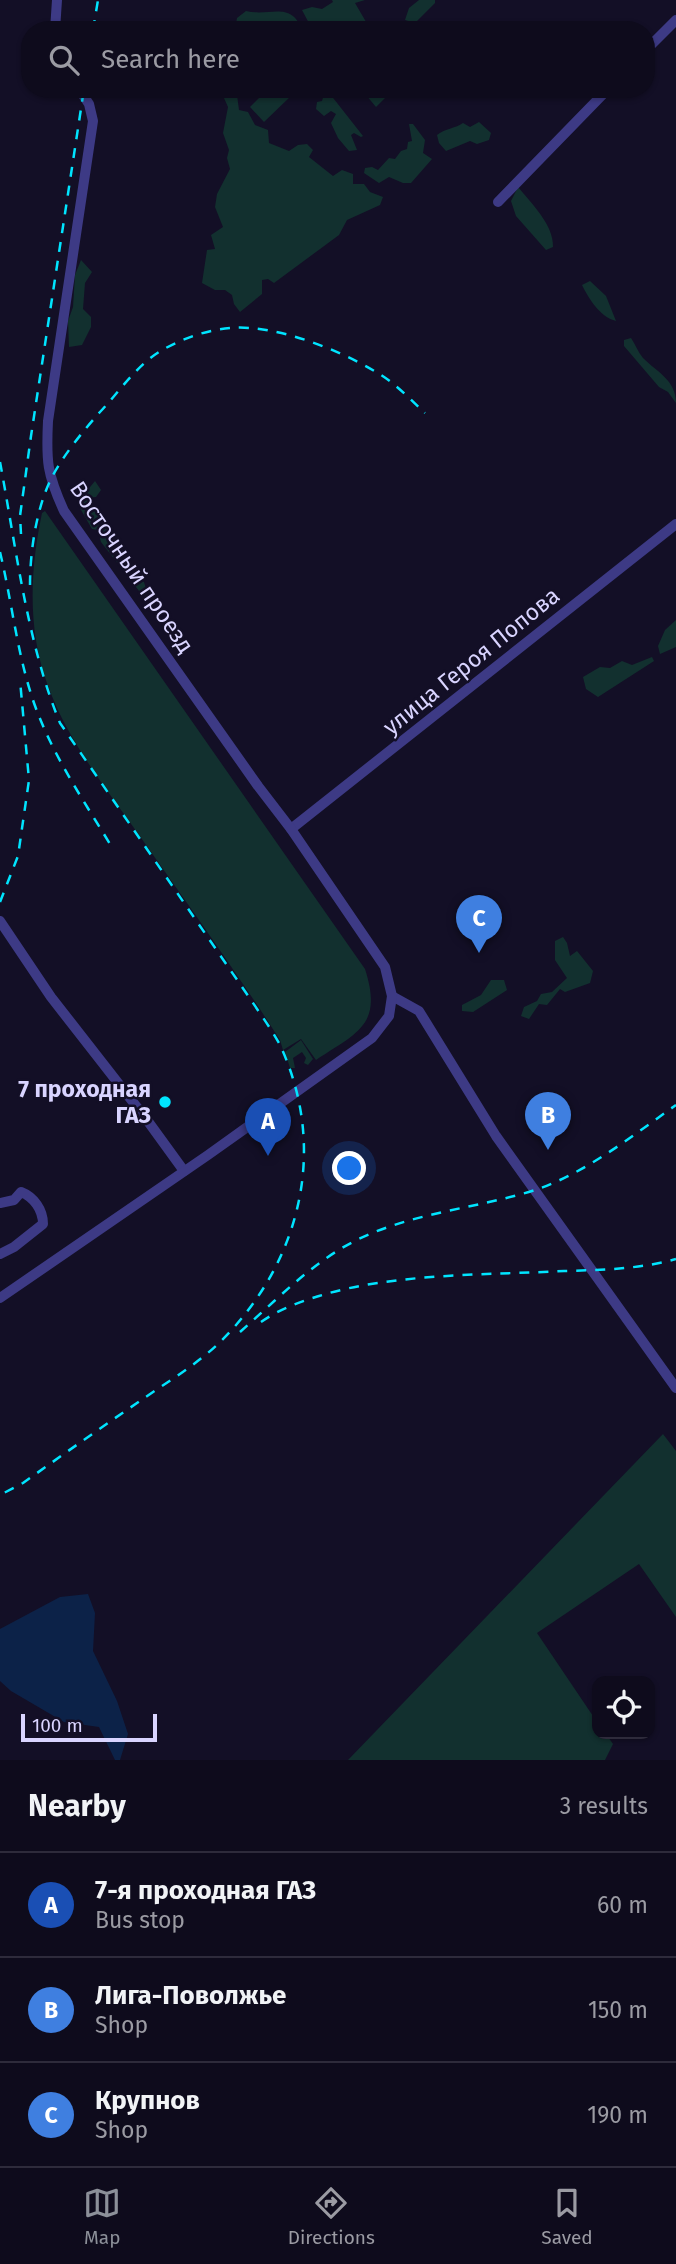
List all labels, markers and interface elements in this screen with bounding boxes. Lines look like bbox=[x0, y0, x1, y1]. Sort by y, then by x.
search box bbox=[21, 21, 655, 98]
icon: search bbox=[45, 41, 83, 79]
text: Search here bbox=[101, 44, 240, 75]
street label: Восточный проезд bbox=[64, 476, 200, 658]
street label: улица Героя Попова bbox=[377, 581, 565, 741]
pin: C bbox=[456, 895, 502, 953]
place label: 7 проходная ГАЗ bbox=[18, 1075, 151, 1129]
pin: B bbox=[525, 1092, 571, 1150]
marker: 7 проходная ГАЗ bbox=[157, 1094, 173, 1110]
pin: A bbox=[245, 1098, 291, 1156]
your location bbox=[332, 1151, 366, 1185]
map controls bbox=[592, 1676, 655, 1739]
button: locate bbox=[592, 1676, 655, 1739]
scale bar bbox=[21, 1711, 158, 1743]
text: 100 m bbox=[32, 1714, 83, 1737]
text: Nearby bbox=[28, 1788, 126, 1824]
text: 3 results bbox=[560, 1792, 648, 1820]
text: 7-я проходная ГАЗ bbox=[95, 1875, 316, 1906]
text: A bbox=[44, 1891, 58, 1919]
text: 60 m bbox=[597, 1891, 648, 1919]
text: Bus stop bbox=[95, 1906, 185, 1934]
text: Лига-Поволжье bbox=[95, 1980, 286, 2011]
text: B bbox=[44, 1996, 58, 2024]
text: 150 m bbox=[588, 1996, 648, 2024]
text: Shop bbox=[95, 2011, 148, 2039]
text: Крупнов bbox=[95, 2085, 200, 2116]
text: C bbox=[44, 2101, 58, 2129]
text: 190 m bbox=[587, 2101, 648, 2129]
text: Shop bbox=[95, 2116, 148, 2144]
tab: Map bbox=[83, 2184, 121, 2249]
tab: Directions bbox=[288, 2184, 375, 2249]
tab: Saved bbox=[541, 2184, 593, 2249]

